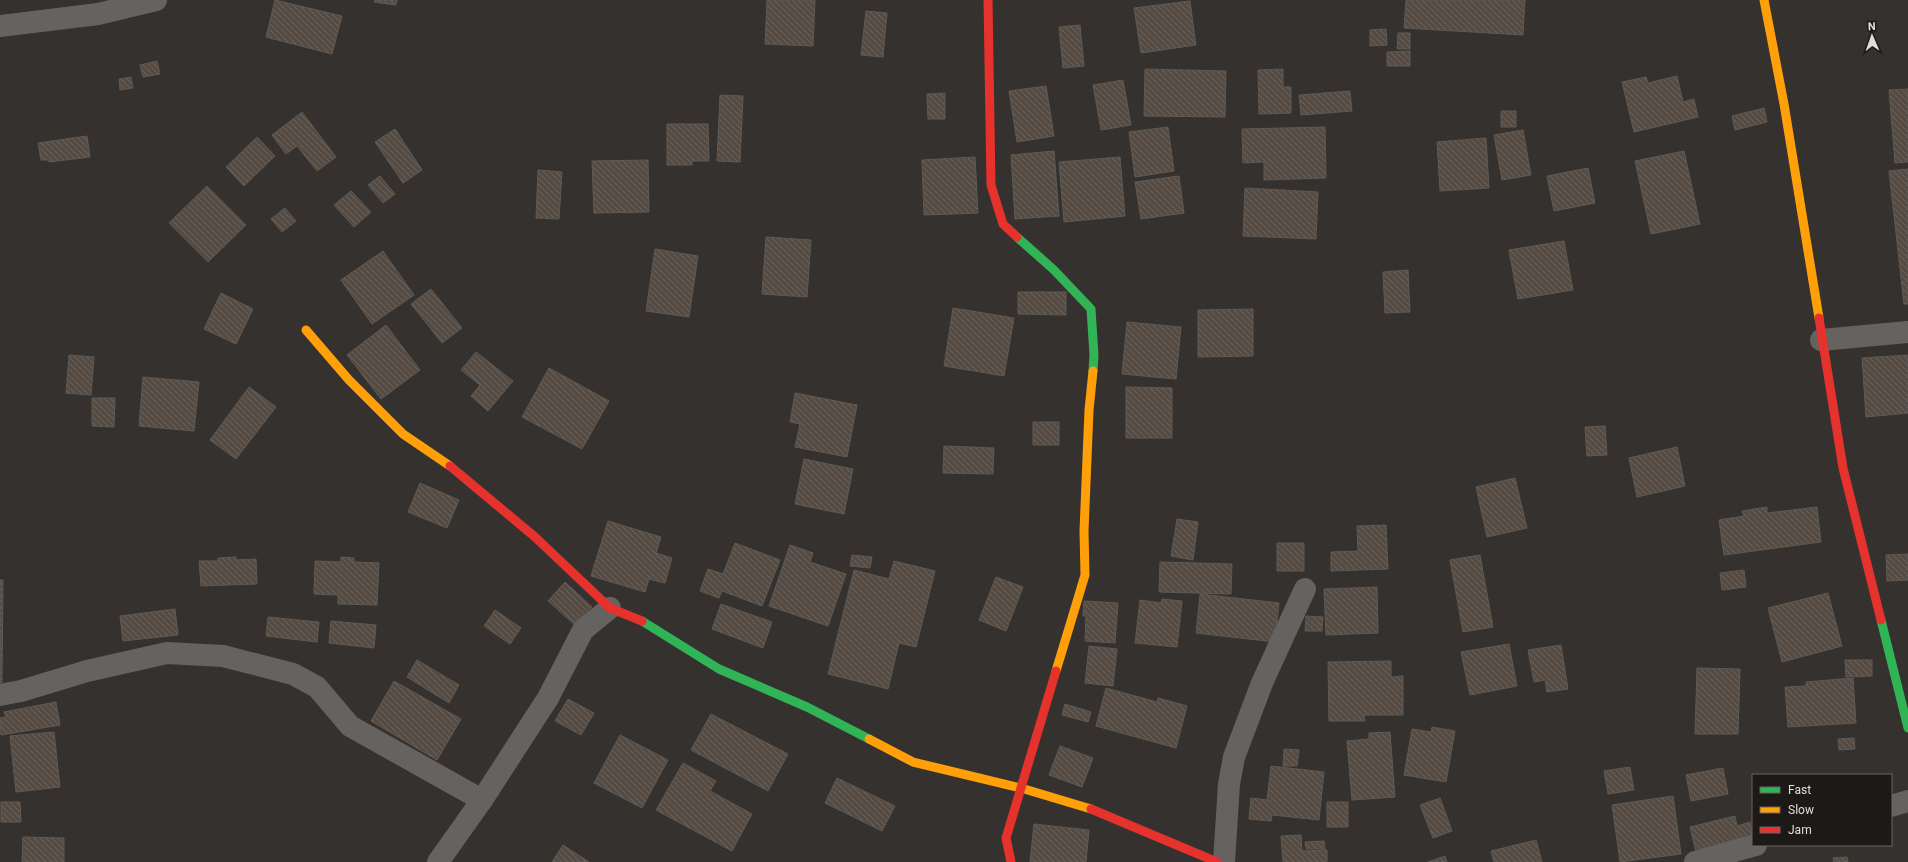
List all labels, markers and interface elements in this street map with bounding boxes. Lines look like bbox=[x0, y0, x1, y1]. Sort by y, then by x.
north arrow bbox=[1852, 16, 1892, 56]
text: N bbox=[1868, 20, 1876, 33]
legend bbox=[1752, 774, 1892, 846]
text: Fast bbox=[1788, 783, 1811, 797]
text: Slow bbox=[1788, 803, 1814, 817]
text: Jam bbox=[1788, 823, 1812, 837]

